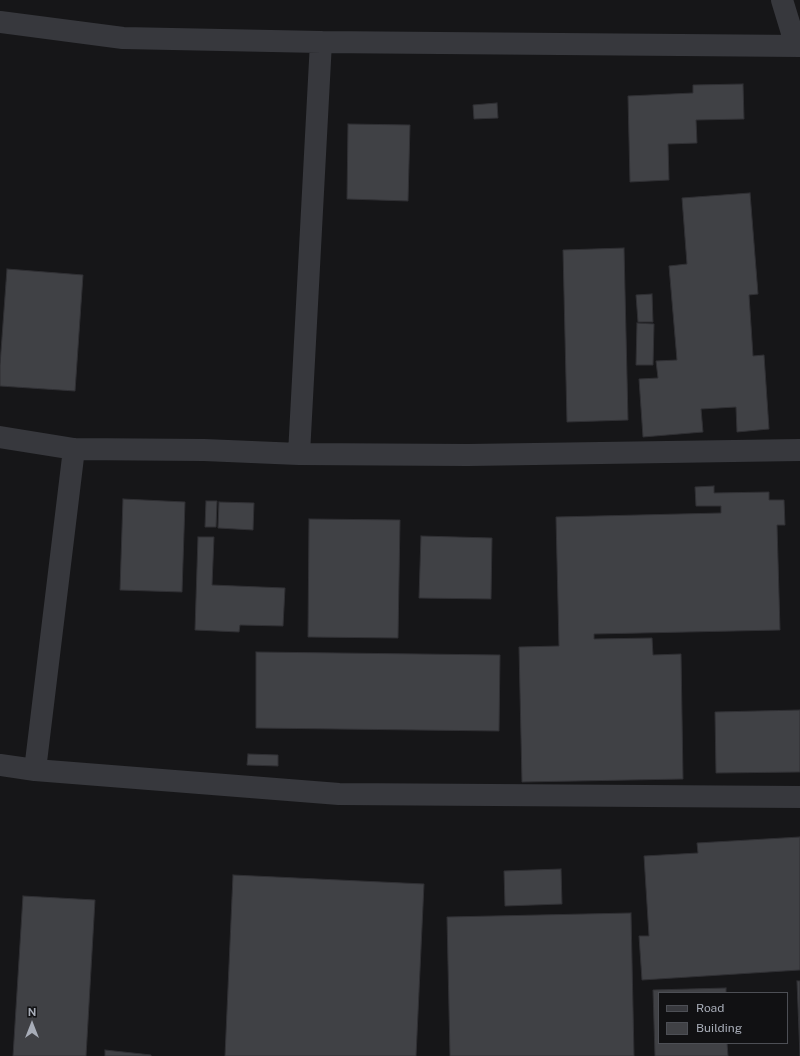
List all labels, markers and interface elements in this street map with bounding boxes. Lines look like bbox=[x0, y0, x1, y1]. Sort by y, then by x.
legend bbox=[658, 992, 788, 1044]
text: Road bbox=[696, 1001, 724, 1015]
north arrow bbox=[12, 1004, 52, 1044]
text: N bbox=[28, 1006, 36, 1018]
text: Building bbox=[696, 1021, 742, 1035]

